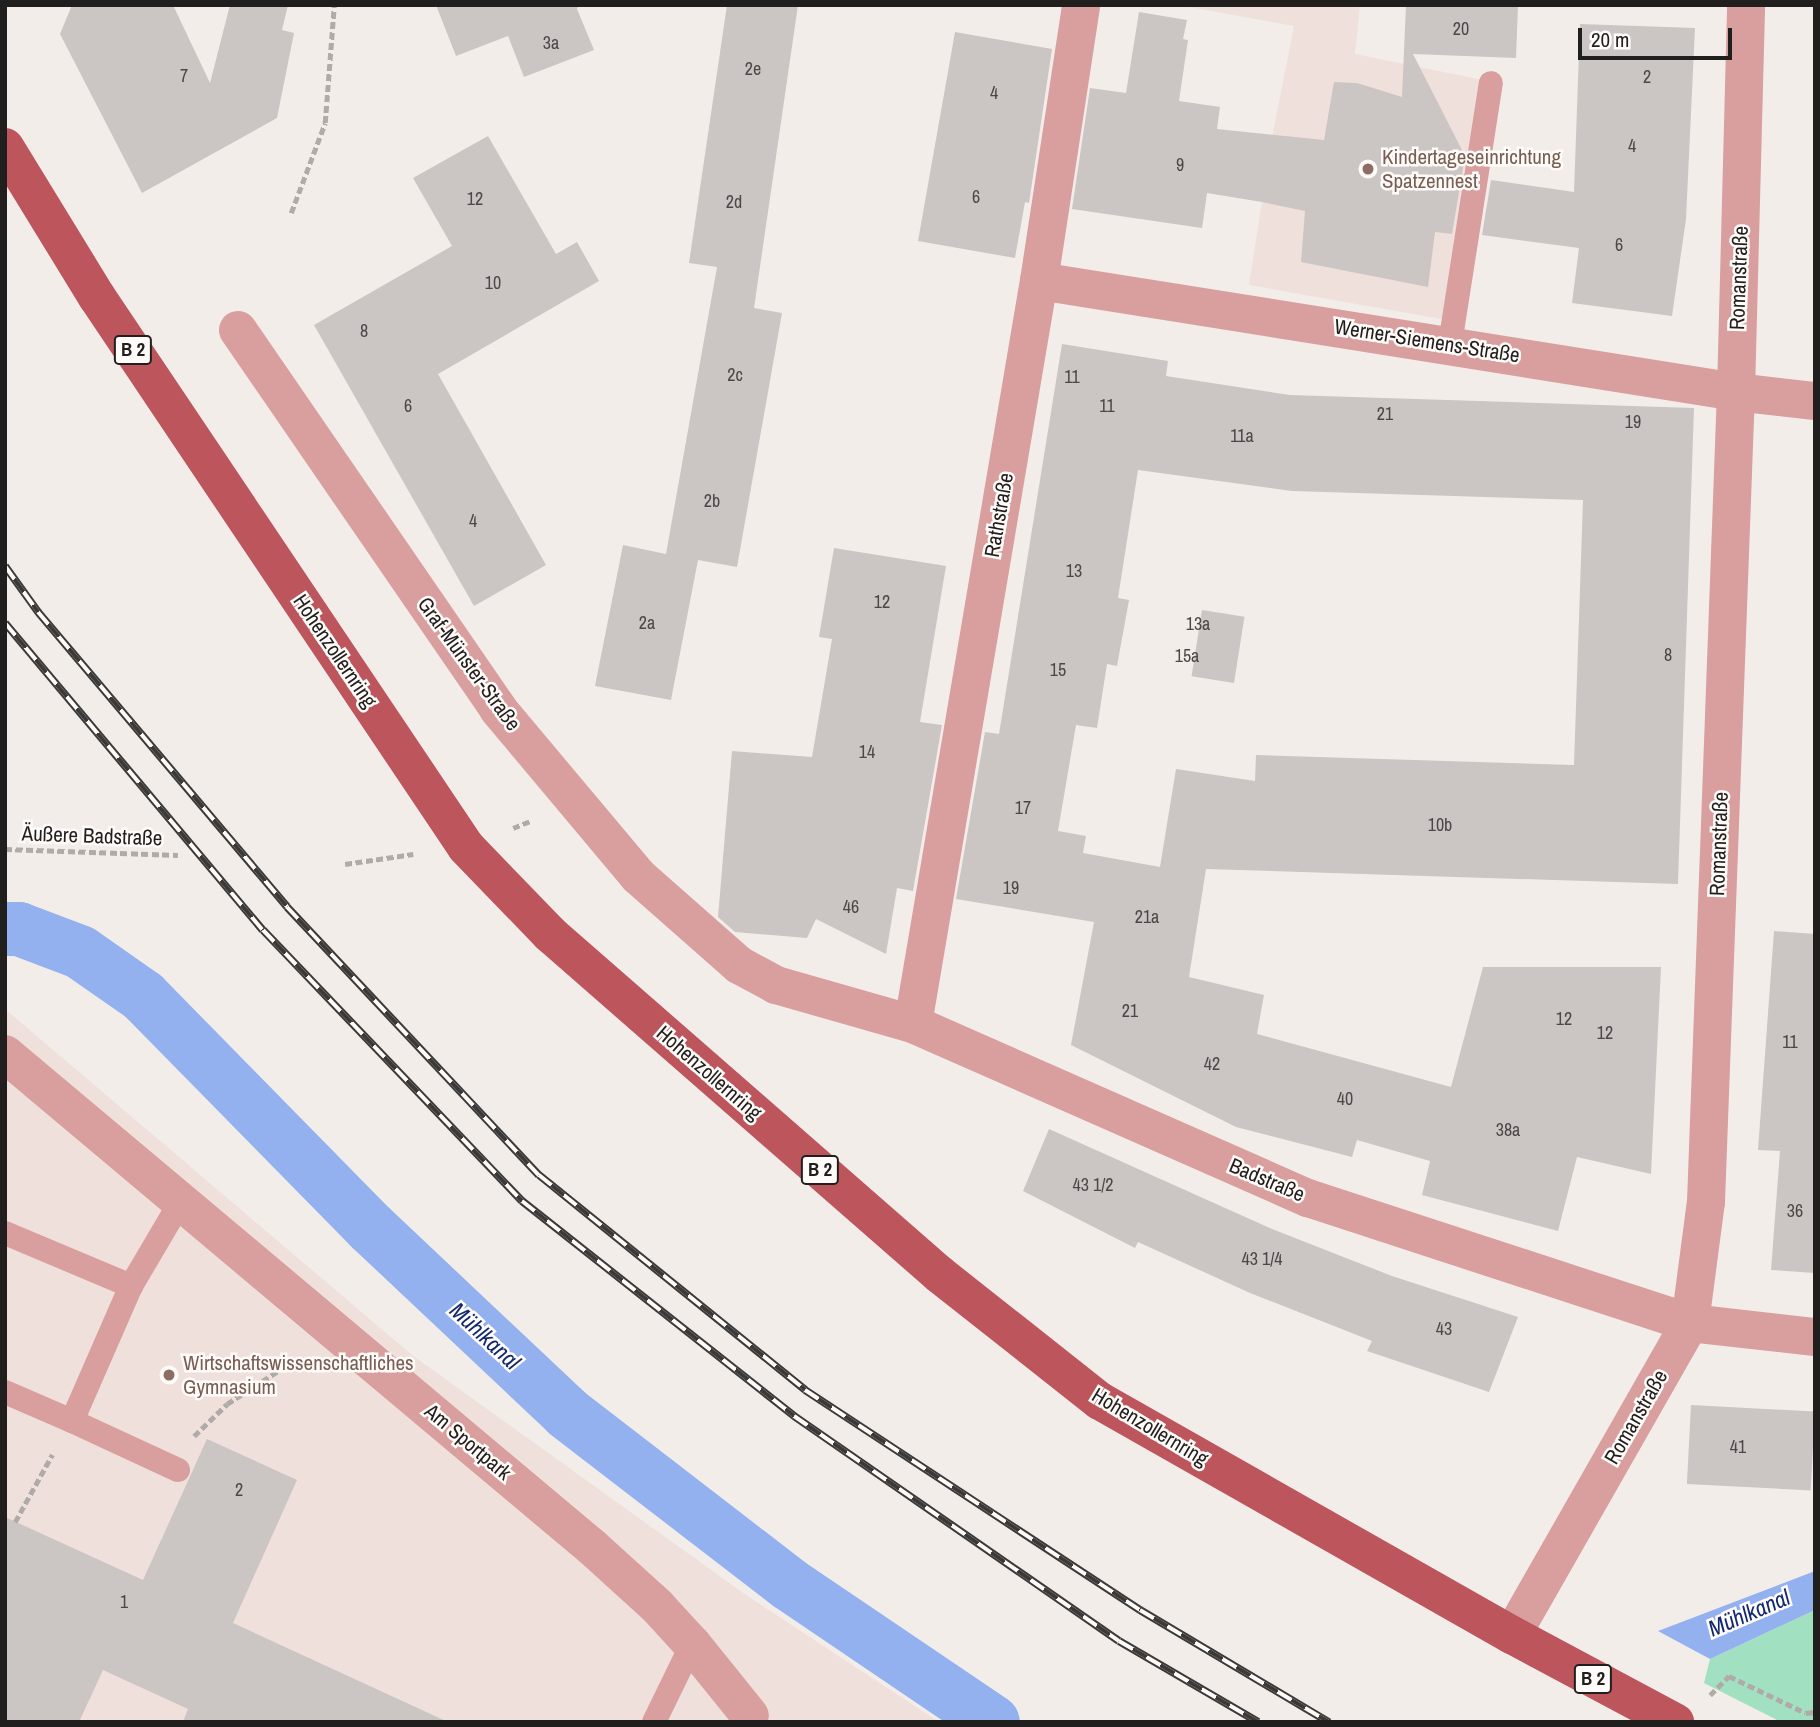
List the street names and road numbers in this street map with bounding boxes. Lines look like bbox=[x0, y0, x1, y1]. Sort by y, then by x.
street label: Romanstraße bbox=[1725, 225, 1753, 331]
street label: Werner-Siemens-Straße bbox=[1333, 314, 1521, 368]
road number: B 2 bbox=[114, 334, 152, 366]
street label: Rathstraße bbox=[979, 471, 1019, 559]
street label: Hohenzollernring bbox=[288, 590, 382, 712]
street label: Graf-Münster-Straße bbox=[412, 592, 526, 736]
street label: Romanstraße bbox=[1705, 791, 1733, 897]
street label: Äußere Badstraße bbox=[21, 821, 163, 851]
street label: Hohenzollernring bbox=[651, 1020, 767, 1126]
street label: Badstraße bbox=[1226, 1153, 1308, 1207]
road number: B 2 bbox=[801, 1154, 839, 1186]
street label: Romanstraße bbox=[1599, 1366, 1673, 1468]
street label: Hohenzollernring bbox=[1087, 1382, 1213, 1472]
street label: Am Sportpark bbox=[420, 1399, 516, 1485]
road number: B 2 bbox=[1574, 1664, 1612, 1694]

